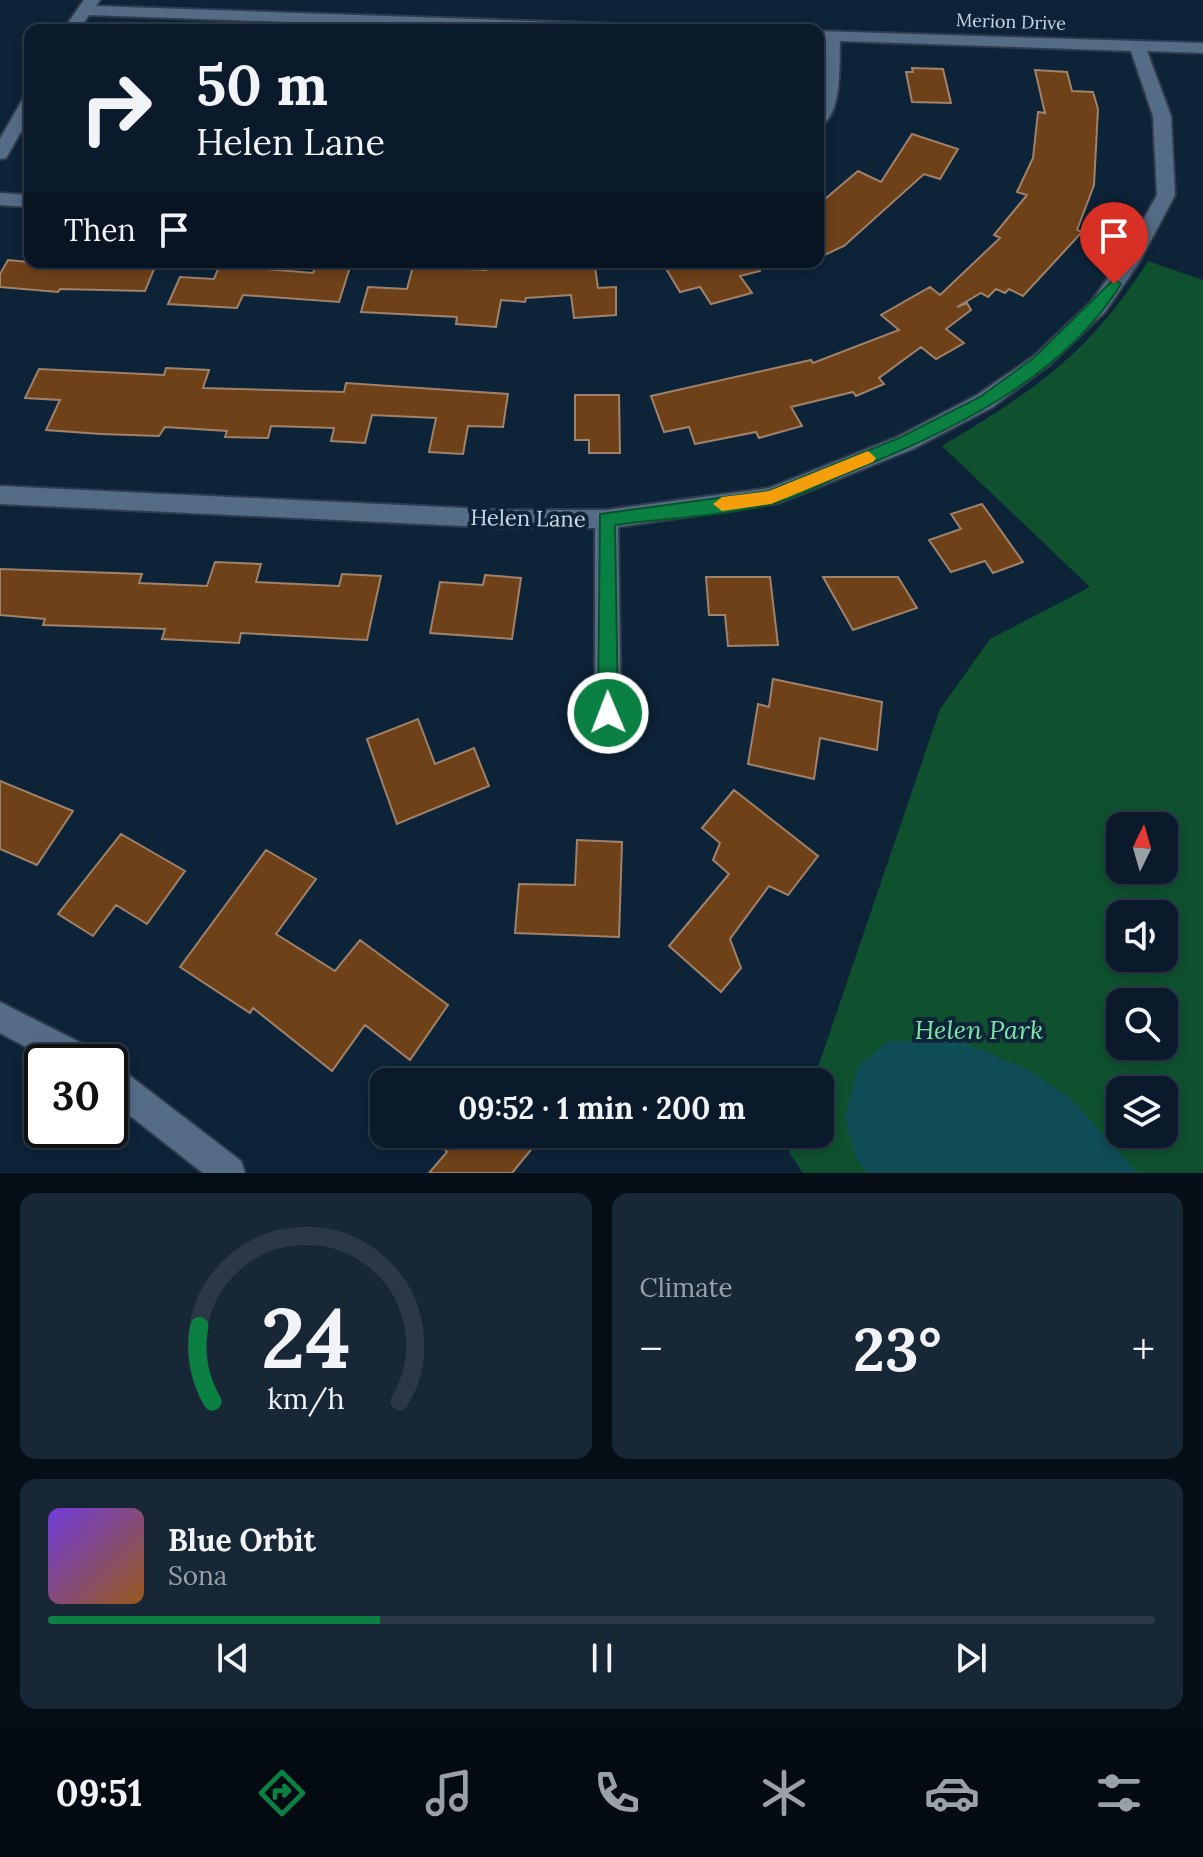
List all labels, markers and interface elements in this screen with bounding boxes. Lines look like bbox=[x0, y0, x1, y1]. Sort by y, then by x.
street label: Merion Drive bbox=[956, 8, 1067, 35]
text: 50 m bbox=[196, 49, 328, 120]
icon: right bbox=[64, 56, 168, 160]
text: Helen Lane bbox=[196, 119, 385, 165]
pin bbox=[1080, 202, 1148, 284]
icon: arrive bbox=[152, 208, 196, 252]
text: Then bbox=[64, 211, 136, 249]
icon: arrive bbox=[1092, 214, 1136, 258]
street label: Helen Lane bbox=[470, 503, 586, 533]
position arrow bbox=[566, 671, 650, 755]
north arrow bbox=[1106, 812, 1178, 884]
map controls bbox=[1106, 812, 1178, 1148]
button: sound bbox=[1106, 900, 1178, 972]
button: search bbox=[1106, 988, 1178, 1060]
park label: Helen Park bbox=[914, 1013, 1044, 1046]
speed limit sign: 30 bbox=[24, 1044, 128, 1148]
button: layers bbox=[1106, 1076, 1178, 1148]
text: 09:52 · 1 min · 200 m bbox=[458, 1089, 746, 1127]
text: Climate bbox=[640, 1271, 733, 1304]
text: 24 bbox=[261, 1284, 351, 1391]
text: 23° bbox=[853, 1311, 942, 1387]
text: − bbox=[640, 1321, 663, 1377]
text: + bbox=[1132, 1321, 1155, 1377]
text: km/h bbox=[267, 1380, 344, 1417]
text: Blue Orbit bbox=[168, 1521, 316, 1559]
text: Sona bbox=[168, 1559, 227, 1592]
icon: previous bbox=[211, 1636, 255, 1680]
icon: pause bbox=[580, 1636, 624, 1680]
icon: next bbox=[949, 1636, 993, 1680]
icon: directions bbox=[254, 1765, 310, 1821]
icon: music bbox=[421, 1765, 477, 1821]
icon: phone bbox=[589, 1765, 645, 1821]
icon: climate bbox=[756, 1765, 812, 1821]
icon: car bbox=[924, 1765, 980, 1821]
icon: filters bbox=[1091, 1765, 1147, 1821]
text: 09:51 bbox=[56, 1770, 142, 1816]

